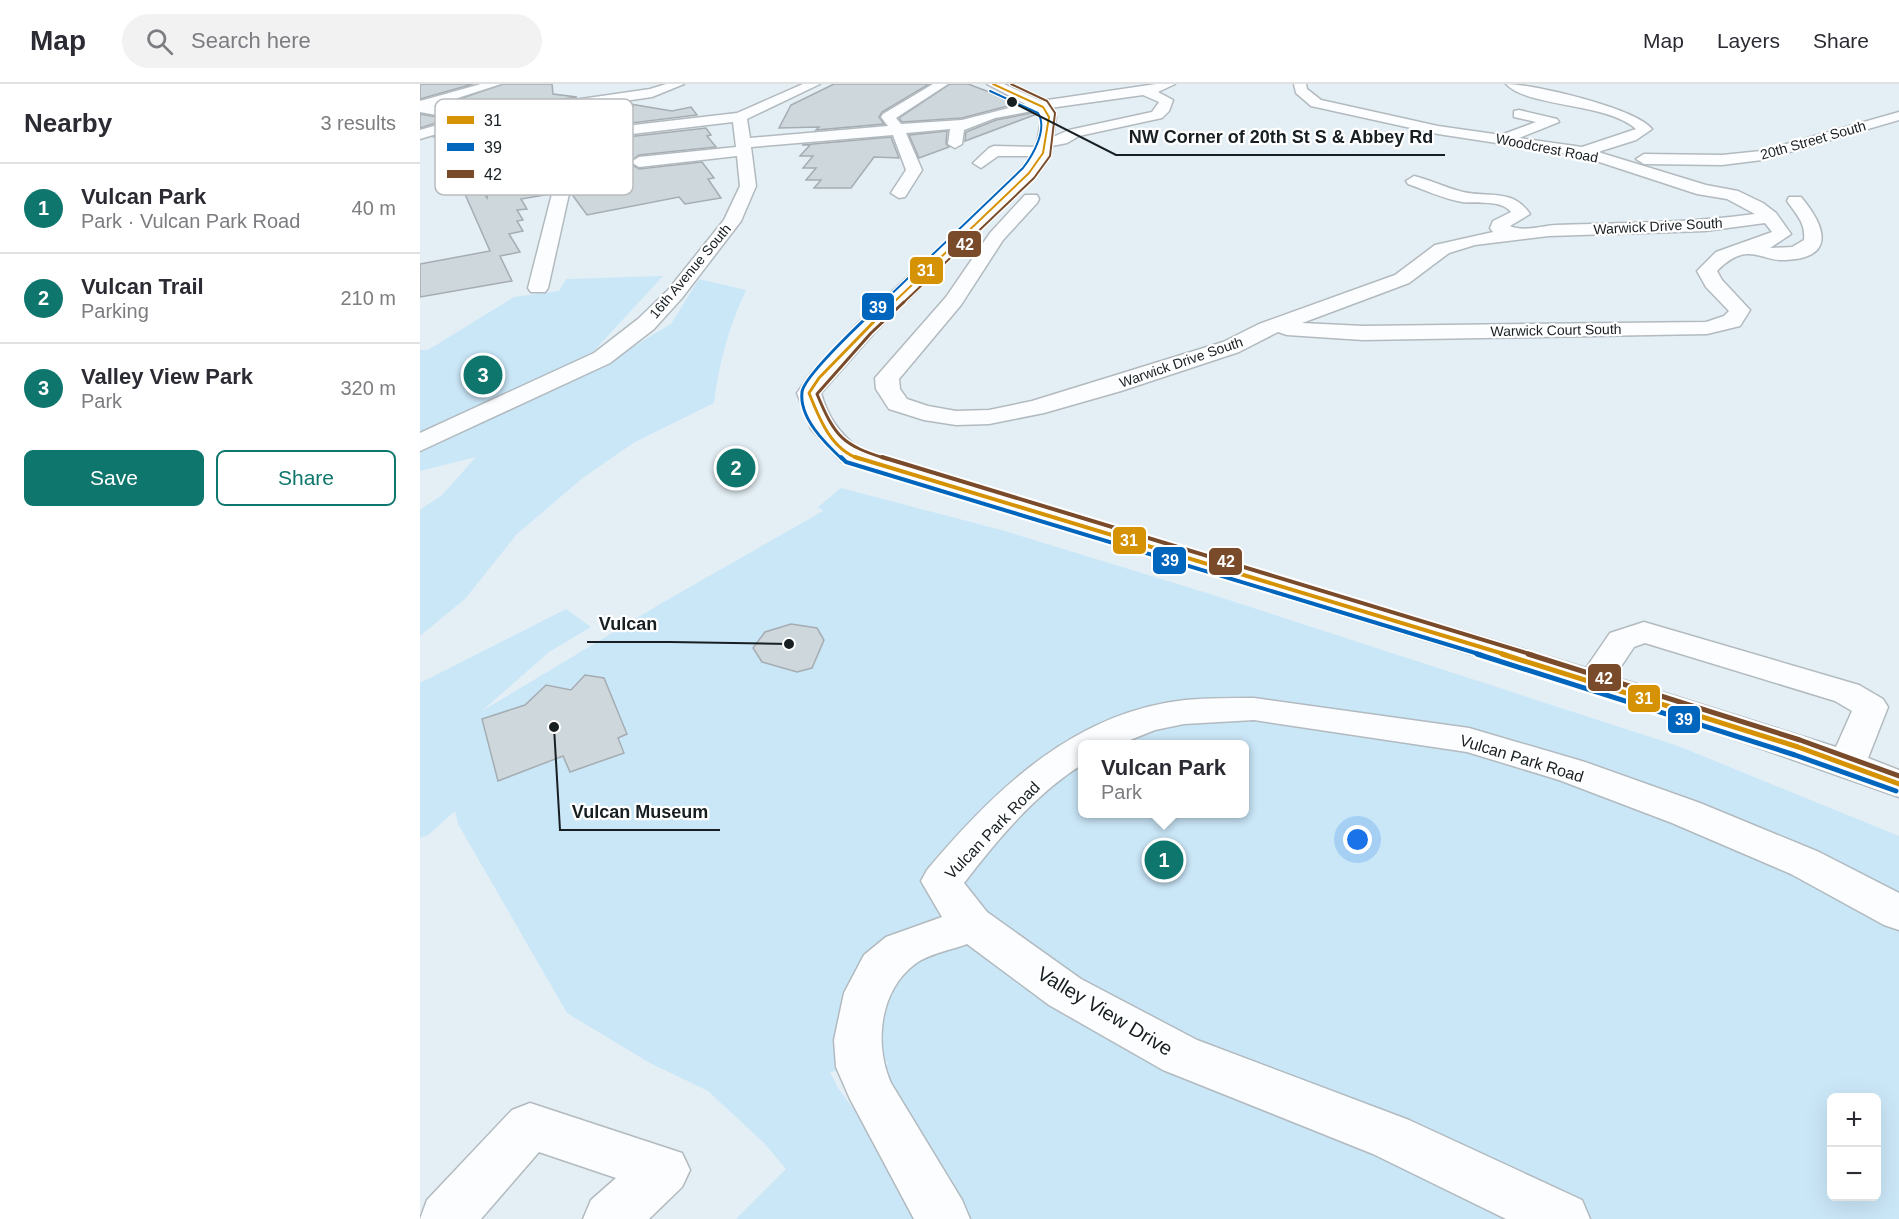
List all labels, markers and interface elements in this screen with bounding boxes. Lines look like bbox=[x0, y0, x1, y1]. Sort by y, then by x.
search box bbox=[122, 14, 542, 68]
text: Map bbox=[30, 25, 86, 56]
icon: search bbox=[143, 25, 176, 58]
text: Search here bbox=[191, 28, 311, 53]
text: Map bbox=[1643, 29, 1684, 52]
text: Layers bbox=[1717, 29, 1780, 52]
text: Share bbox=[1813, 29, 1869, 52]
legend bbox=[435, 99, 633, 195]
text: Nearby bbox=[24, 108, 112, 138]
text: 3 results bbox=[320, 112, 396, 134]
text: 31 bbox=[484, 112, 502, 129]
street label: 20th Street South bbox=[1758, 117, 1868, 163]
callout: NW Corner of 20th St S & Abbey Rd bbox=[1116, 119, 1445, 155]
text: NW Corner of 20th St S & Abbey Rd bbox=[1129, 127, 1433, 147]
street label: Woodcrest Road bbox=[1494, 130, 1600, 166]
text: 39 bbox=[484, 139, 502, 156]
text: 42 bbox=[484, 166, 502, 183]
text: Vulcan Park bbox=[81, 184, 206, 209]
text: 1 bbox=[38, 197, 49, 219]
text: 40 m bbox=[352, 197, 396, 219]
text: Park · Vulcan Park Road bbox=[81, 210, 300, 232]
street label: Warwick Drive South bbox=[1593, 215, 1723, 237]
street label: 16th Avenue South bbox=[646, 221, 734, 321]
line badge: 42 bbox=[947, 230, 982, 258]
text: 42 bbox=[956, 236, 974, 253]
line badge: 31 bbox=[909, 256, 944, 285]
text: 31 bbox=[917, 262, 935, 279]
text: Vulcan Trail bbox=[81, 274, 204, 299]
text: 2 bbox=[38, 287, 49, 309]
text: 210 m bbox=[340, 287, 396, 309]
line badge: 39 bbox=[861, 292, 895, 321]
text: 39 bbox=[869, 299, 887, 316]
text: Parking bbox=[81, 300, 149, 322]
street label: Warwick Court South bbox=[1490, 321, 1622, 339]
street label: Warwick Drive South bbox=[1117, 333, 1245, 391]
pin: 3 bbox=[464, 352, 502, 398]
text: Valley View Park bbox=[81, 364, 253, 389]
text: 3 bbox=[38, 377, 49, 399]
text: 320 m bbox=[340, 377, 396, 399]
text: Park bbox=[81, 390, 122, 412]
pin: 2 bbox=[716, 446, 756, 490]
button: Save bbox=[24, 450, 204, 506]
button: Share bbox=[216, 450, 396, 506]
line badge: 31 bbox=[1112, 526, 1147, 555]
text: 31 bbox=[1120, 532, 1138, 549]
line badge: 39 bbox=[1152, 546, 1187, 575]
line badge: 42 bbox=[1208, 547, 1243, 576]
text: 39 bbox=[1161, 552, 1179, 569]
text: 42 bbox=[1217, 553, 1235, 570]
callout: Vulcan bbox=[587, 606, 670, 642]
text: Vulcan bbox=[599, 614, 657, 634]
line badge: 42 bbox=[1587, 663, 1622, 692]
text: 42 bbox=[1595, 670, 1613, 687]
line badge: 31 bbox=[1627, 684, 1661, 713]
text: 31 bbox=[1635, 690, 1653, 707]
line badge: 39 bbox=[1667, 705, 1701, 734]
text: 39 bbox=[1675, 711, 1693, 728]
street label: Vulcan Park Road bbox=[1458, 732, 1586, 785]
popup bbox=[1078, 740, 1249, 818]
text: Vulcan Park bbox=[1101, 755, 1226, 780]
street label: Vulcan Park Road bbox=[942, 778, 1043, 882]
text: Park bbox=[1101, 781, 1142, 803]
callout: Vulcan Museum bbox=[560, 794, 720, 830]
text: Vulcan Museum bbox=[572, 802, 708, 822]
your location bbox=[1343, 825, 1372, 854]
pin: 1 bbox=[1144, 838, 1184, 882]
street label: Valley View Drive bbox=[1033, 962, 1177, 1060]
map controls bbox=[1827, 1093, 1881, 1201]
button: + bbox=[1827, 1093, 1881, 1147]
button: − bbox=[1827, 1147, 1881, 1201]

